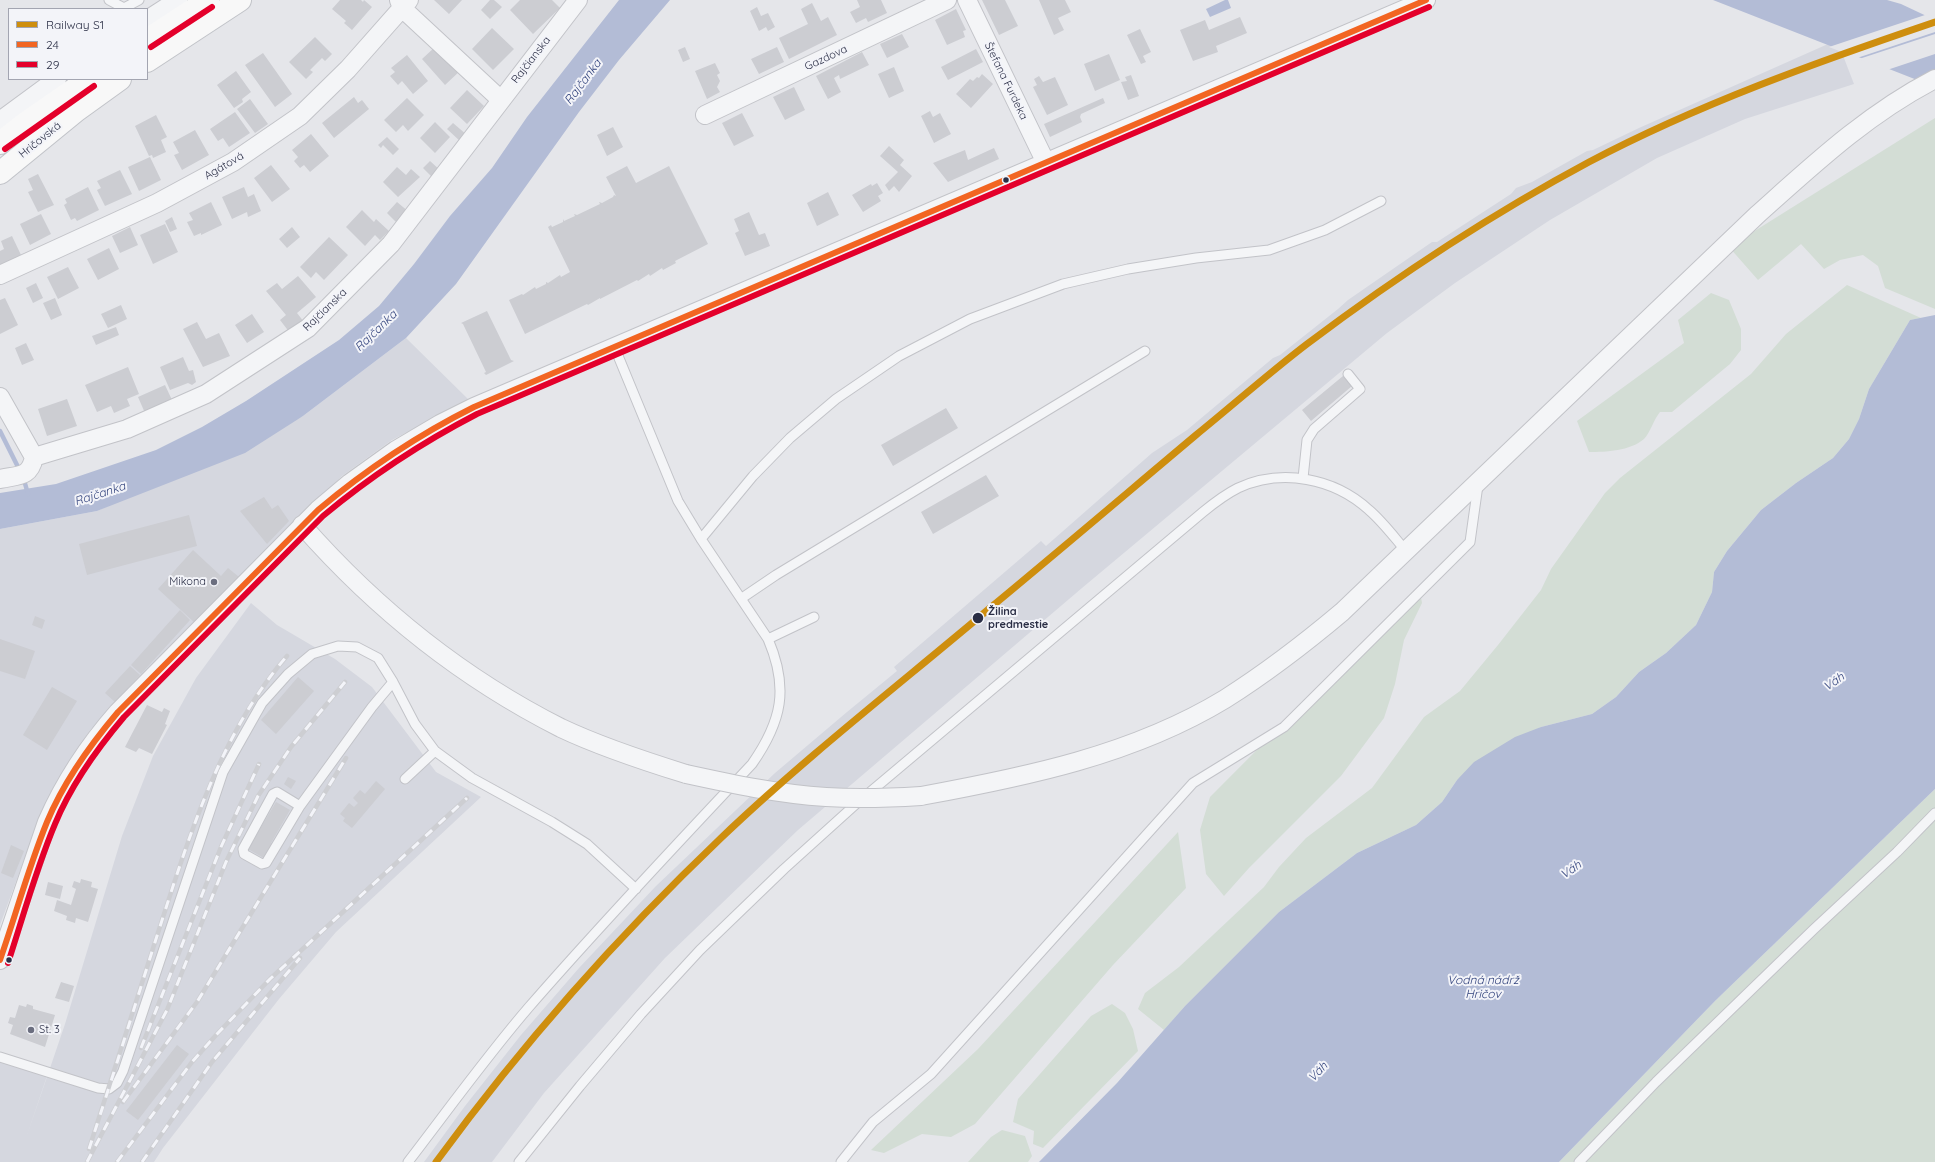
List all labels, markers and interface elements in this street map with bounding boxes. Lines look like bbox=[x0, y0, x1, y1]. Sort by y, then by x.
legend bbox=[8, 8, 148, 80]
text: Railway S1 bbox=[46, 17, 104, 32]
street label: Rajčianska bbox=[509, 34, 553, 86]
text: 24 bbox=[46, 37, 59, 52]
street label: Štefana Furdeka bbox=[982, 40, 1030, 122]
street label: Gazdova bbox=[803, 42, 849, 74]
text: 29 bbox=[46, 57, 59, 72]
water label: Rajčanka bbox=[561, 57, 605, 107]
street label: Hričovská bbox=[16, 119, 64, 161]
street label: Agátová bbox=[202, 149, 246, 183]
unlabelled marker bbox=[1001, 175, 1011, 185]
street label: Rajčianska bbox=[300, 286, 350, 334]
water label: Rajčanka bbox=[352, 308, 400, 354]
water label: Rajčanka bbox=[73, 479, 127, 509]
place label: Mikona bbox=[169, 575, 206, 589]
marker: Mikona bbox=[209, 577, 219, 587]
place label: Žilina predmestie bbox=[988, 605, 1048, 631]
marker: Žilina predmestie bbox=[971, 611, 985, 625]
water label: Váh bbox=[1821, 670, 1847, 694]
water label: Váh bbox=[1558, 858, 1584, 882]
unlabelled marker bbox=[4, 955, 14, 965]
water label: Vodná nádrž Hričov bbox=[1447, 973, 1519, 1001]
place label: St. 3 bbox=[39, 1023, 60, 1037]
marker: St. 3 bbox=[26, 1025, 36, 1035]
water label: Váh bbox=[1305, 1059, 1331, 1085]

